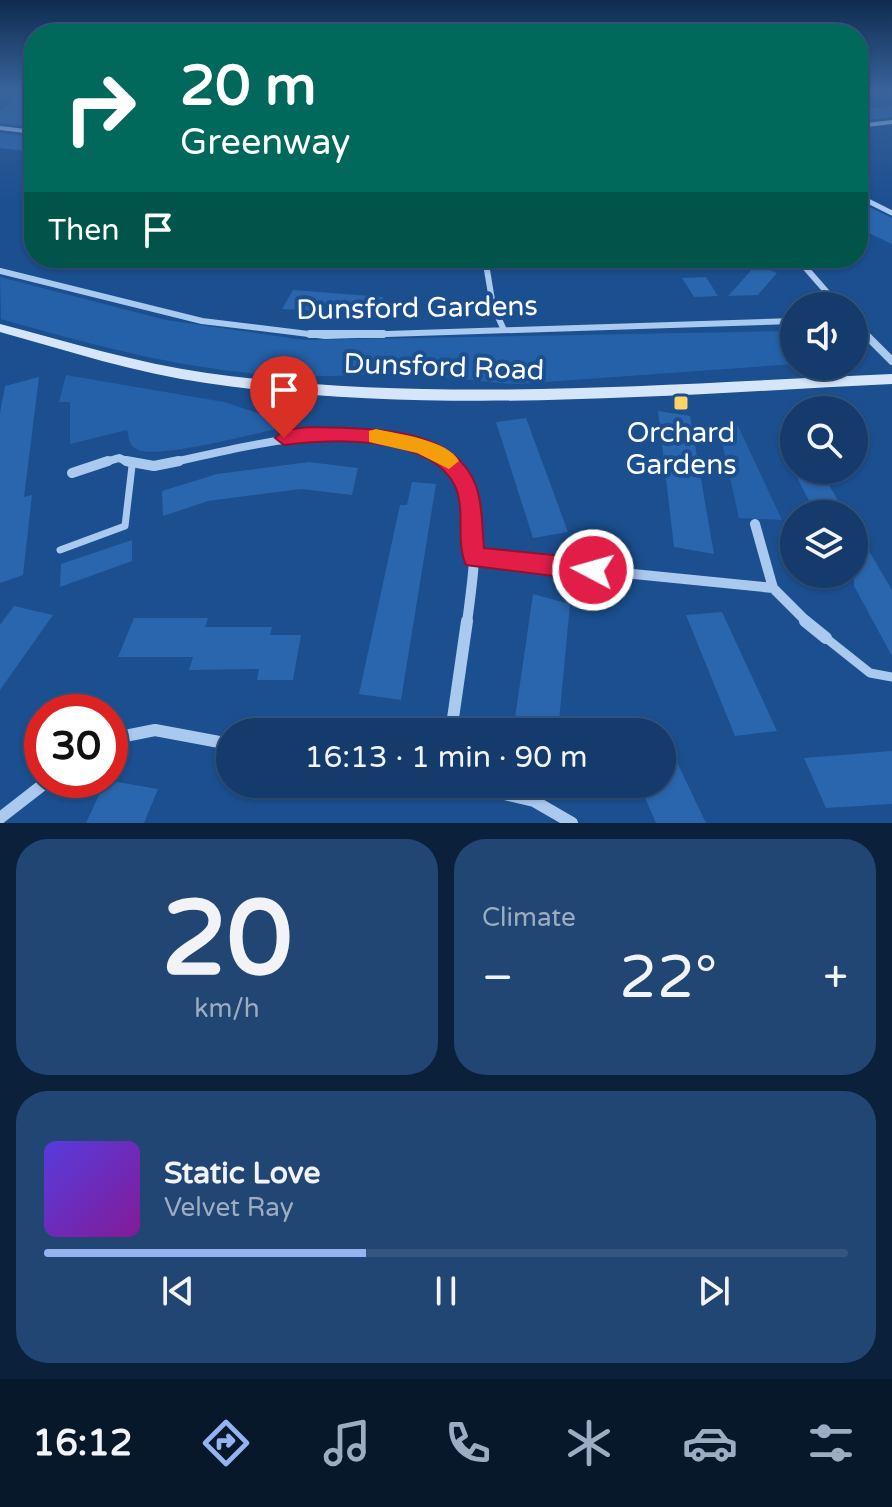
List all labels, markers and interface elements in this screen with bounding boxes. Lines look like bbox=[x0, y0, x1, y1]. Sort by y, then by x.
text: 20 m bbox=[180, 53, 316, 120]
icon: right bbox=[48, 56, 152, 160]
text: Greenway bbox=[180, 121, 350, 164]
icon: arrive bbox=[136, 208, 180, 252]
text: Then bbox=[48, 212, 120, 249]
street label: Dunsford Gardens bbox=[296, 289, 538, 327]
map controls bbox=[780, 292, 868, 588]
button: sound bbox=[780, 292, 868, 380]
street label: Dunsford Road bbox=[343, 347, 545, 387]
pin bbox=[250, 356, 318, 438]
icon: arrive bbox=[262, 368, 306, 412]
marker: Orchard Gardens bbox=[672, 394, 690, 412]
button: search bbox=[780, 396, 868, 484]
place label: Orchard Gardens bbox=[625, 416, 737, 482]
button: layers bbox=[780, 500, 868, 588]
position arrow bbox=[551, 528, 635, 612]
speed limit sign: 30 bbox=[24, 694, 128, 798]
text: 16:13 · 1 min · 90 m bbox=[305, 739, 587, 776]
text: 20 bbox=[162, 878, 292, 1003]
text: Climate bbox=[482, 902, 576, 933]
text: 22° bbox=[619, 942, 717, 1014]
text: − bbox=[482, 952, 513, 1005]
text: + bbox=[823, 952, 848, 1005]
text: km/h bbox=[194, 993, 260, 1024]
text: Static Love bbox=[164, 1155, 320, 1192]
text: Velvet Ray bbox=[164, 1192, 294, 1223]
icon: previous bbox=[156, 1269, 200, 1313]
icon: pause bbox=[424, 1269, 468, 1313]
icon: next bbox=[692, 1269, 736, 1313]
icon: directions bbox=[198, 1415, 254, 1471]
icon: music bbox=[319, 1415, 375, 1471]
icon: phone bbox=[440, 1415, 496, 1471]
icon: climate bbox=[561, 1415, 617, 1471]
icon: car bbox=[682, 1415, 738, 1471]
icon: filters bbox=[803, 1415, 859, 1471]
text: 16:12 bbox=[33, 1422, 132, 1465]

